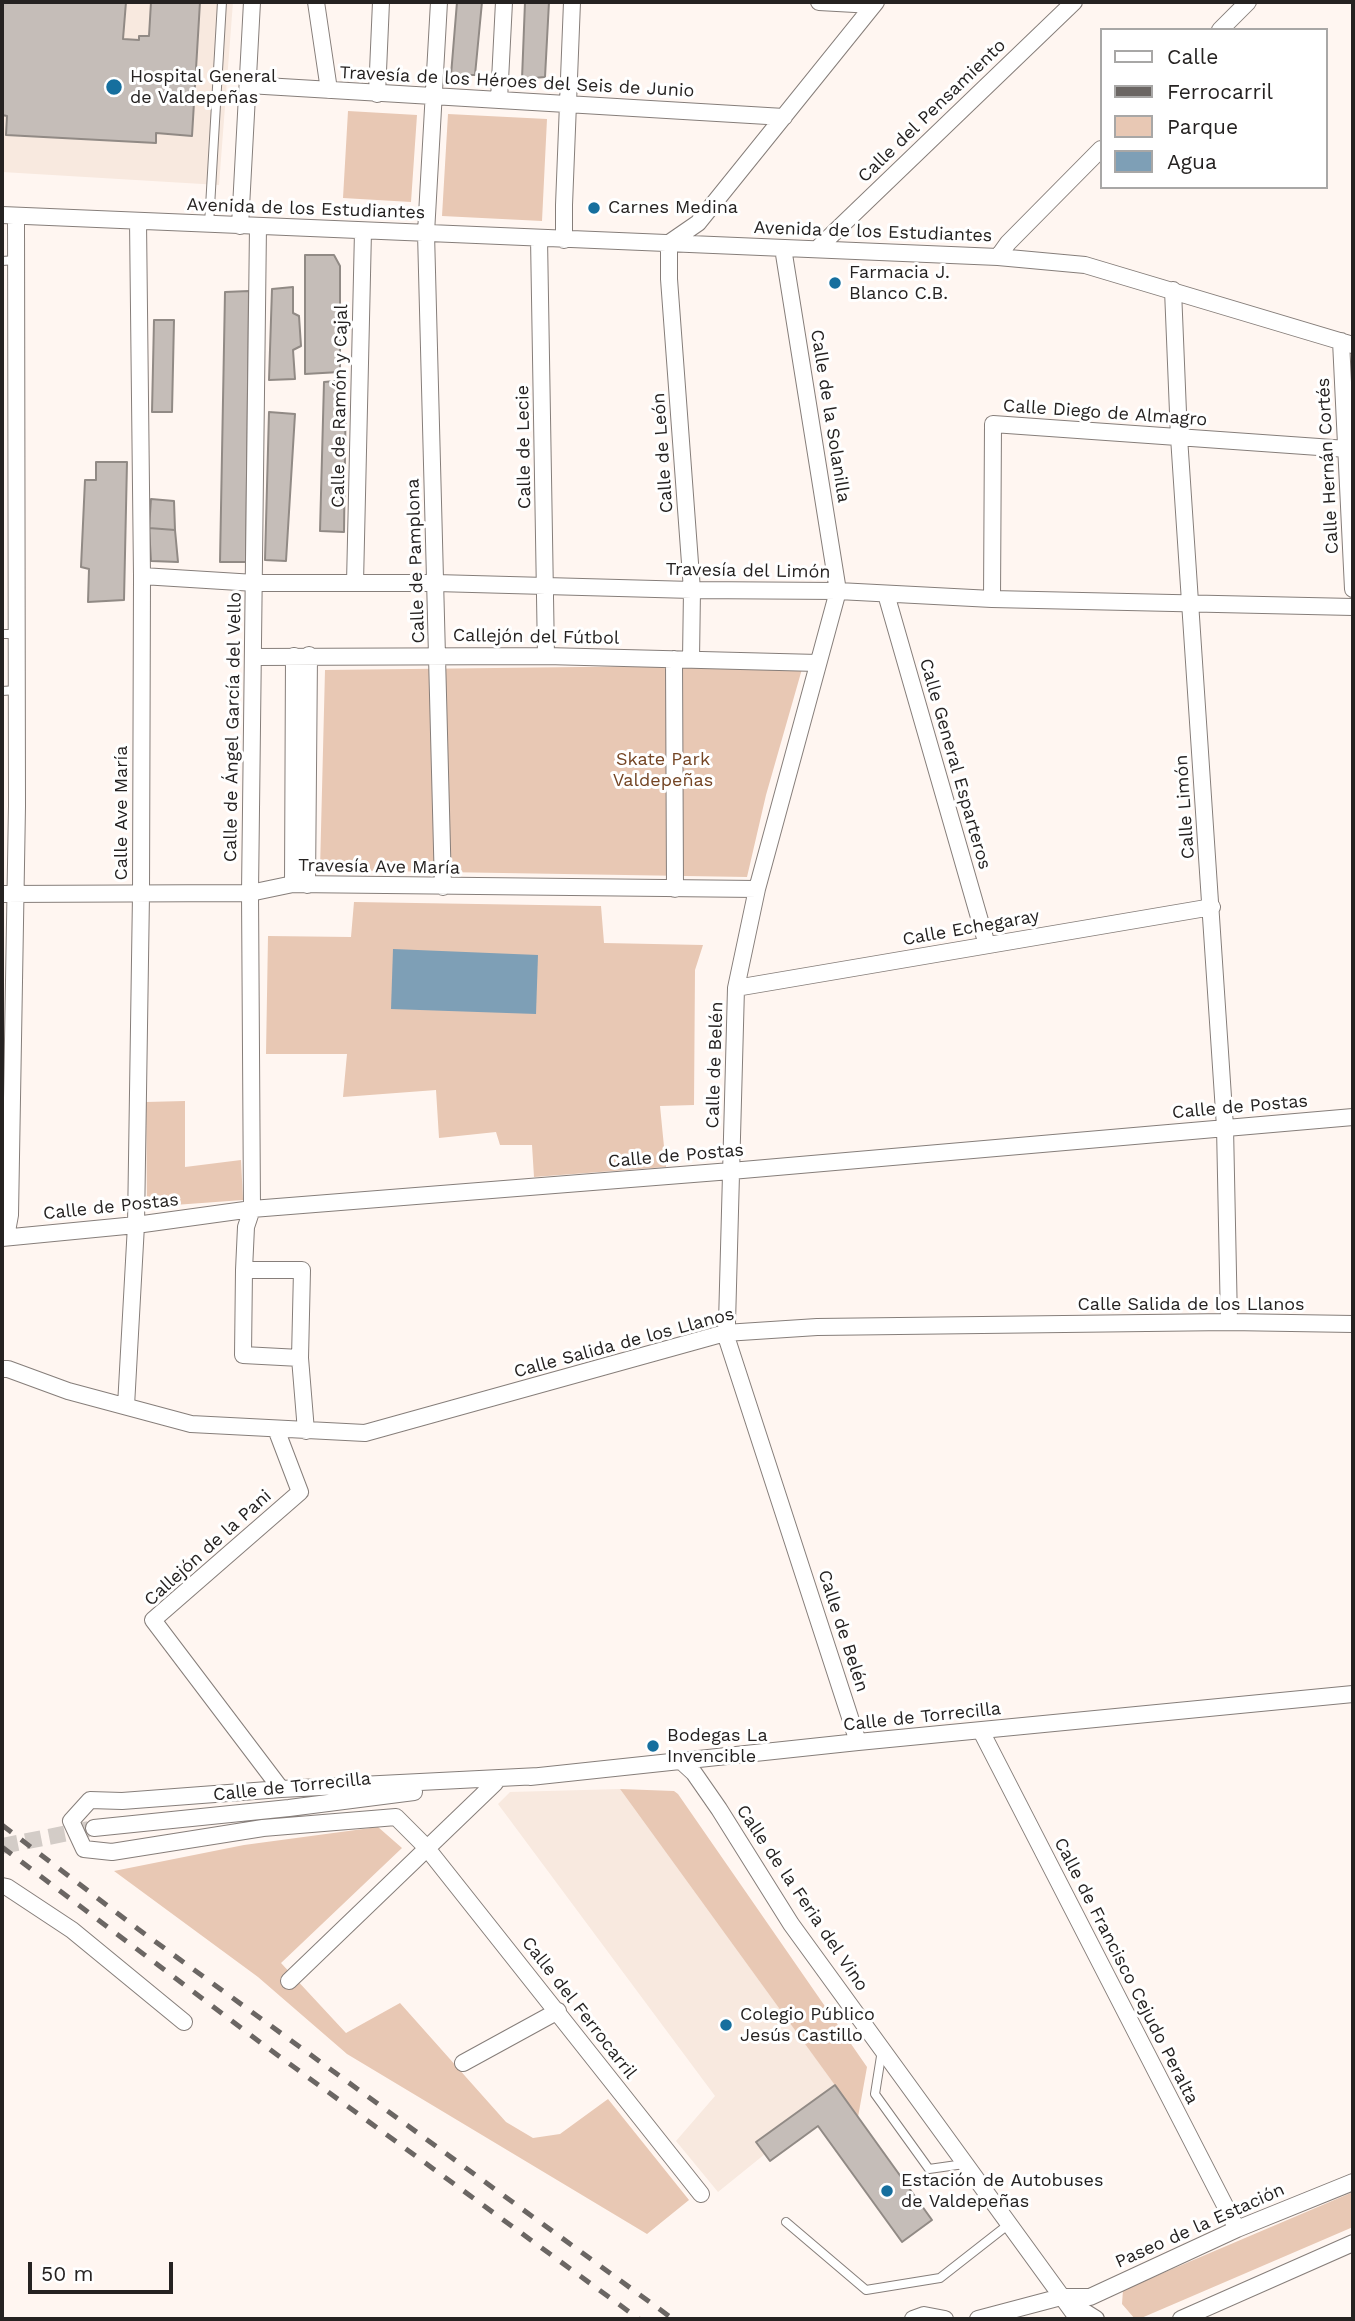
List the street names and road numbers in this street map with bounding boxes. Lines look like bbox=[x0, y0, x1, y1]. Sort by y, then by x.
street label: Calle del Pensamiento bbox=[854, 35, 1010, 187]
street label: Travesía de los Héroes del Seis de Junio bbox=[339, 62, 695, 102]
street label: Avenida de los Estudiantes bbox=[186, 194, 426, 224]
street label: Avenida de los Estudiantes bbox=[753, 217, 993, 247]
street label: Calle de Ramón y Cajal bbox=[327, 304, 353, 508]
street label: Calle de la Solanilla bbox=[806, 328, 854, 504]
street label: Calle Hernán Cortés bbox=[1313, 377, 1343, 555]
street label: Calle de Lecie bbox=[512, 385, 536, 509]
street label: Calle de León bbox=[648, 392, 678, 514]
street label: Calle Diego de Almagro bbox=[1002, 395, 1208, 431]
street label: Calle de Pamplona bbox=[402, 478, 430, 644]
street label: Travesía del Limón bbox=[665, 559, 831, 583]
street label: Calle de Ángel García del Vello bbox=[220, 592, 246, 862]
street label: Callejón del Fútbol bbox=[453, 625, 619, 649]
street label: Calle General Esparteros bbox=[915, 656, 995, 872]
street label: Calle Ave María bbox=[111, 745, 133, 881]
street label: Calle Limón bbox=[1171, 754, 1199, 860]
street label: Travesía Ave María bbox=[298, 855, 460, 879]
street label: Calle Echegaray bbox=[901, 905, 1041, 951]
street label: Calle de Belén bbox=[702, 1001, 728, 1129]
street label: Calle de Postas bbox=[1171, 1090, 1309, 1124]
street label: Calle de Postas bbox=[607, 1139, 745, 1173]
street label: Calle de Postas bbox=[42, 1189, 180, 1225]
street label: Calle Salida de los Llanos bbox=[1077, 1294, 1305, 1316]
street label: Calle Salida de los Llanos bbox=[511, 1303, 737, 1383]
street label: Callejón de la Pani bbox=[140, 1485, 276, 1611]
street label: Calle de Belén bbox=[813, 1567, 873, 1695]
street label: Calle de Torrecilla bbox=[842, 1698, 1002, 1736]
street label: Calle de Torrecilla bbox=[212, 1768, 372, 1806]
street label: Calle de la Feria del Vino bbox=[731, 1801, 873, 1995]
street label: Calle de Francisco Cejudo Peralta bbox=[1049, 1834, 1203, 2108]
street label: Calle del Ferrocarril bbox=[517, 1933, 641, 2083]
street label: Paseo de la Estación bbox=[1112, 2179, 1288, 2273]

